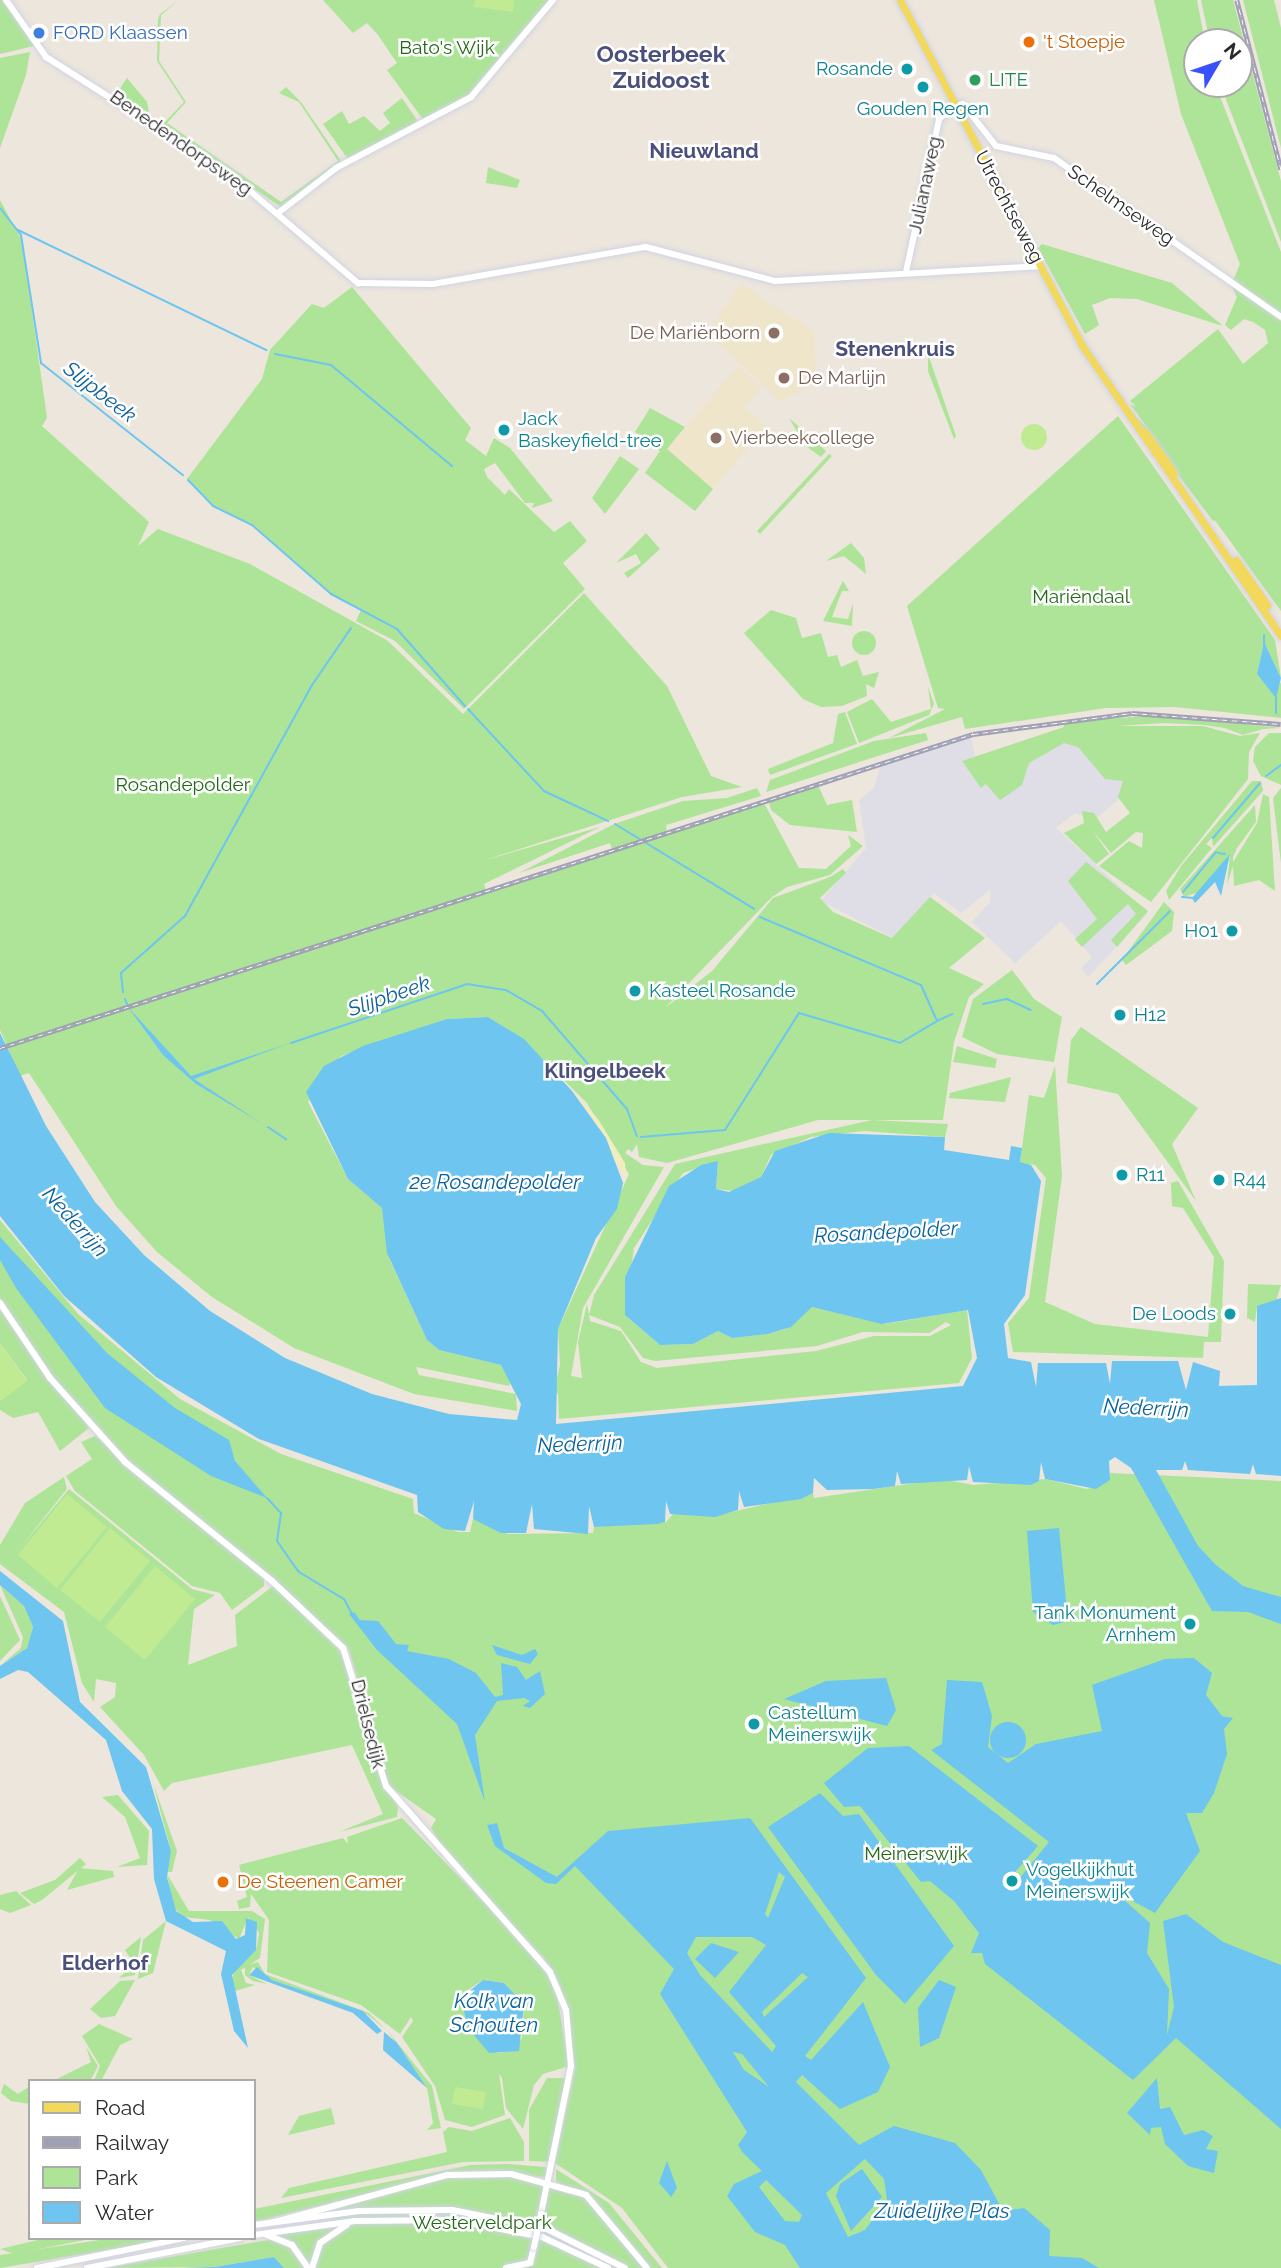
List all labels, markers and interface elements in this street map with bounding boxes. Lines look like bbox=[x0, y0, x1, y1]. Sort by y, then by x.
place label: FORD Klaassen bbox=[53, 22, 188, 44]
marker: FORD Klaassen bbox=[31, 25, 47, 41]
north arrow bbox=[1183, 28, 1253, 98]
place label: 't Stoepje bbox=[1043, 31, 1125, 53]
marker: 't Stoepje bbox=[1021, 34, 1037, 50]
park label: Bato's Wijk bbox=[399, 37, 495, 59]
text: N bbox=[1220, 38, 1246, 64]
district label: Oosterbeek Zuidoost bbox=[597, 40, 725, 94]
place label: Rosande bbox=[816, 58, 893, 80]
marker: Rosande bbox=[899, 61, 915, 77]
place label: LITE bbox=[989, 69, 1028, 91]
marker: LITE bbox=[967, 72, 983, 88]
marker: Gouden Regen bbox=[915, 79, 931, 95]
street label: Benedendorpsweg bbox=[105, 85, 257, 201]
place label: Gouden Regen bbox=[857, 98, 989, 120]
street label: Julianaweg bbox=[904, 134, 946, 236]
district label: Nieuwland bbox=[649, 138, 759, 164]
street label: Utrechtseweg bbox=[970, 147, 1048, 267]
street label: Schelmseweg bbox=[1063, 160, 1179, 250]
place label: De Mariënborn bbox=[630, 322, 760, 344]
marker: De Mariënborn bbox=[766, 325, 782, 341]
district label: Stenenkruis bbox=[835, 336, 955, 362]
water label: Slijpbeek bbox=[59, 356, 141, 428]
place label: De Marlijn bbox=[798, 367, 886, 389]
marker: De Marlijn bbox=[776, 370, 792, 386]
place label: Jack Baskeyfield-tree bbox=[518, 408, 662, 452]
marker: Jack Baskeyfield-tree bbox=[496, 422, 512, 438]
place label: Vierbeekcollege bbox=[730, 427, 874, 449]
marker: Vierbeekcollege bbox=[708, 430, 724, 446]
park label: Mariëndaal bbox=[1032, 586, 1130, 608]
park label: Rosandepolder bbox=[116, 774, 250, 796]
place label: H01 bbox=[1184, 920, 1218, 942]
marker: H01 bbox=[1224, 923, 1240, 939]
water label: Slijpbeek bbox=[344, 970, 434, 1022]
place label: Kasteel Rosande bbox=[649, 980, 796, 1002]
marker: Kasteel Rosande bbox=[627, 983, 643, 999]
place label: H12 bbox=[1134, 1004, 1166, 1026]
marker: H12 bbox=[1112, 1007, 1128, 1023]
district label: Klingelbeek bbox=[544, 1058, 666, 1084]
place label: R11 bbox=[1136, 1164, 1165, 1186]
marker: R11 bbox=[1114, 1167, 1130, 1183]
water label: 2e Rosandepolder bbox=[410, 1169, 580, 1195]
place label: R44 bbox=[1233, 1169, 1266, 1191]
marker: R44 bbox=[1211, 1172, 1227, 1188]
water label: Nederrijn bbox=[37, 1182, 113, 1262]
water label: Rosandepolder bbox=[814, 1216, 958, 1248]
place label: De Loods bbox=[1132, 1303, 1216, 1325]
marker: De Loods bbox=[1222, 1306, 1238, 1322]
water label: Nederrijn bbox=[1103, 1393, 1189, 1423]
water label: Nederrijn bbox=[537, 1430, 623, 1458]
place label: Tank Monument Arnhem bbox=[1034, 1602, 1176, 1646]
marker: Tank Monument Arnhem bbox=[1182, 1616, 1198, 1632]
street label: Drielsedijk bbox=[346, 1677, 390, 1771]
place label: Castellum Meinerswijk bbox=[768, 1702, 872, 1746]
marker: Castellum Meinerswijk bbox=[746, 1716, 762, 1732]
park label: Meinerswijk bbox=[864, 1843, 968, 1865]
place label: Vogelkijkhut Meinerswijk bbox=[1026, 1859, 1134, 1903]
place label: De Steenen Camer bbox=[237, 1871, 403, 1893]
marker: Vogelkijkhut Meinerswijk bbox=[1004, 1873, 1020, 1889]
marker: De Steenen Camer bbox=[215, 1874, 231, 1890]
district label: Elderhof bbox=[62, 1950, 148, 1976]
water label: Kolk van Schouten bbox=[450, 1988, 538, 2038]
legend bbox=[28, 2079, 256, 2240]
text: Road bbox=[95, 2095, 145, 2120]
text: Railway bbox=[95, 2130, 169, 2155]
text: Park bbox=[95, 2165, 138, 2190]
water label: Zuidelijke Plas bbox=[874, 2198, 1010, 2224]
text: Water bbox=[95, 2200, 154, 2225]
park label: Westerveldpark bbox=[412, 2212, 552, 2234]

